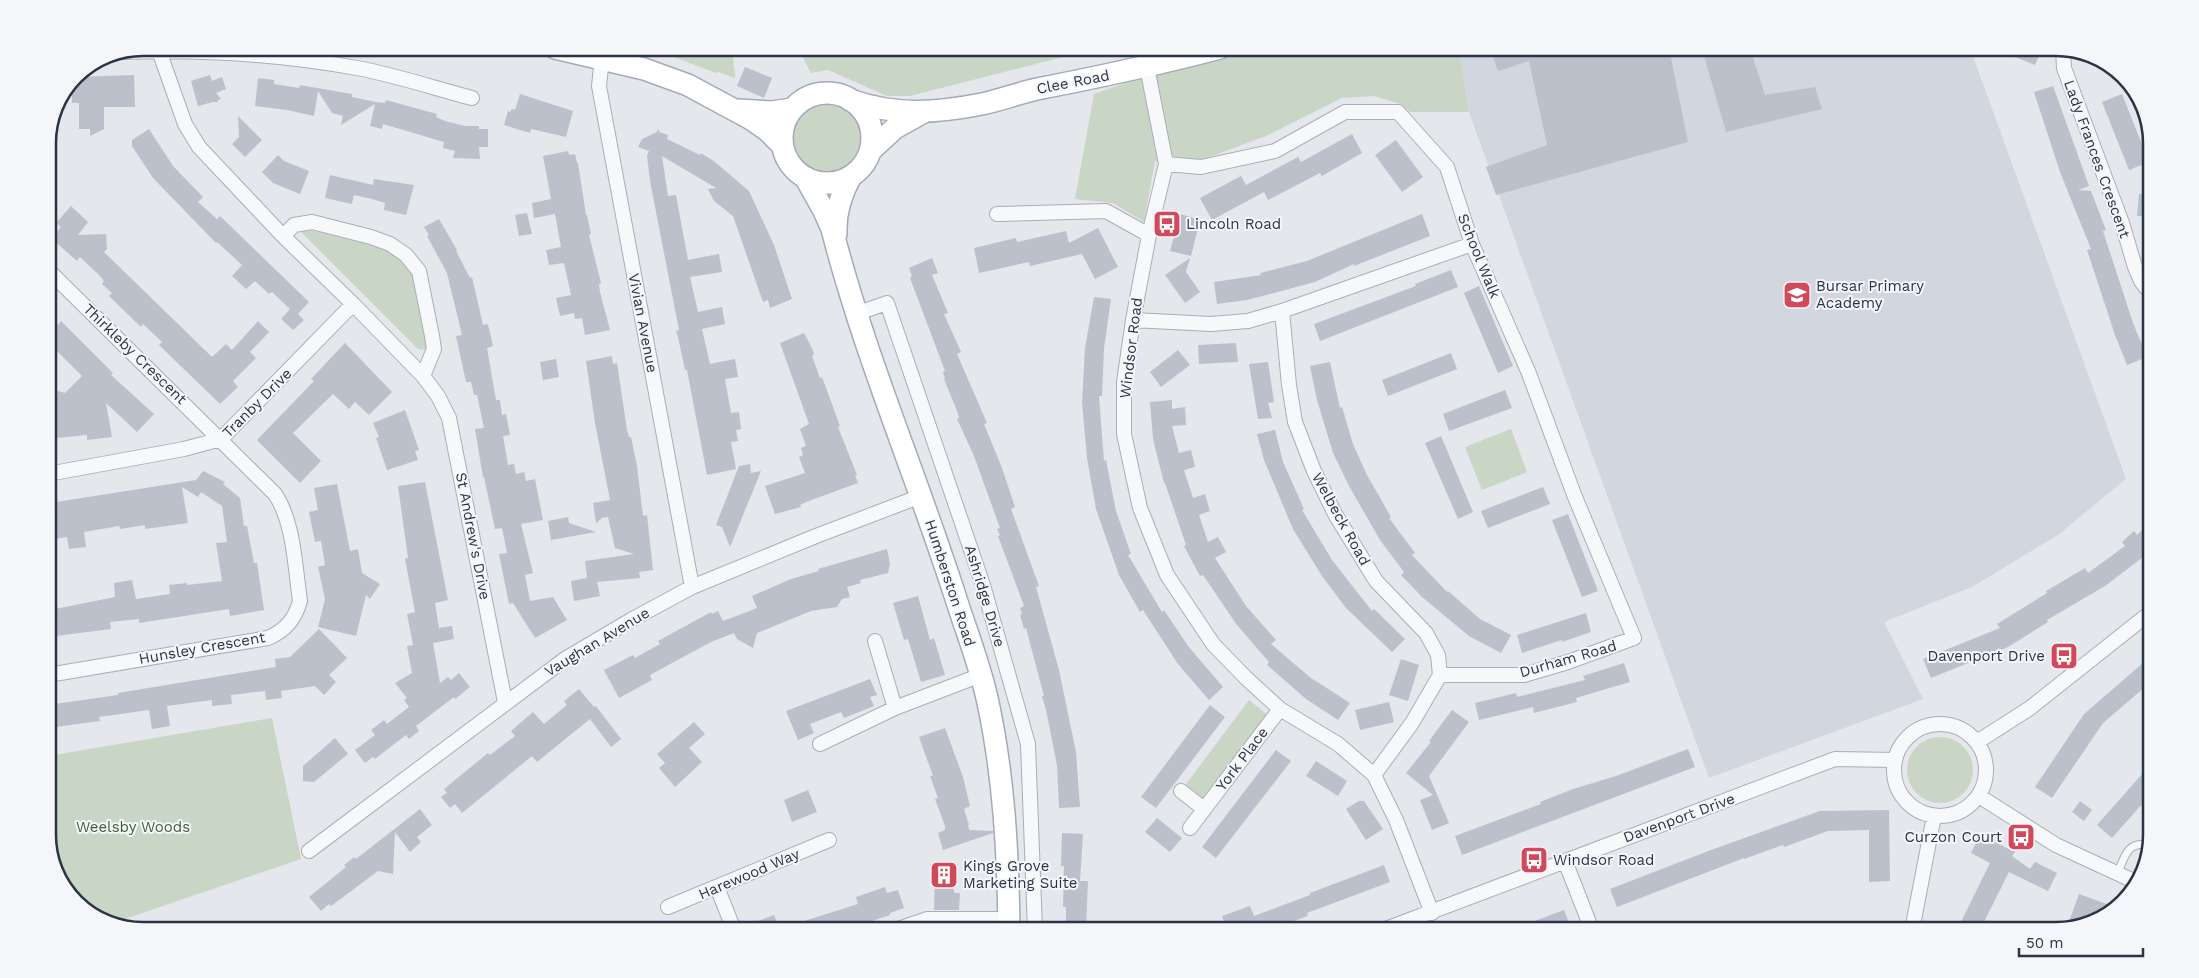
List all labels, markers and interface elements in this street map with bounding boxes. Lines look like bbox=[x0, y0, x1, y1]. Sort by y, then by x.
street label: Clee Road bbox=[1035, 66, 1111, 98]
street label: Lady Frances Crescent bbox=[2060, 78, 2134, 241]
bus stop icon: Lincoln Road bbox=[1152, 209, 1182, 239]
street label: School Walk bbox=[1454, 211, 1504, 301]
place label: Lincoln Road bbox=[1186, 215, 1281, 233]
street label: Vivian Avenue bbox=[625, 272, 661, 374]
place label: Bursar Primary Academy bbox=[1816, 277, 1924, 312]
school or university icon: Bursar Primary Academy bbox=[1782, 280, 1812, 310]
street label: Windsor Road bbox=[1116, 297, 1146, 399]
street label: Thirkleby Crescent bbox=[80, 300, 191, 408]
street label: Tranby Drive bbox=[219, 365, 295, 441]
street label: Welbeck Road bbox=[1308, 469, 1374, 569]
street label: St Andrew's Drive bbox=[452, 471, 494, 601]
street label: Humberston Road bbox=[921, 517, 979, 649]
street label: Ashridge Drive bbox=[961, 543, 1009, 649]
street label: Vaughan Avenue bbox=[541, 604, 653, 680]
street label: Hunsley Crescent bbox=[137, 628, 267, 668]
street label: Durham Road bbox=[1517, 637, 1619, 681]
bus stop icon: Davenport Drive bbox=[2049, 641, 2079, 671]
place label: Davenport Drive bbox=[1927, 647, 2045, 665]
street label: York Place bbox=[1212, 724, 1272, 794]
street label: Davenport Drive bbox=[1621, 789, 1737, 847]
park label: Weelsby Woods bbox=[76, 818, 190, 836]
bus stop icon: Curzon Court bbox=[2006, 822, 2036, 852]
place label: Curzon Court bbox=[1905, 828, 2003, 846]
street label: Harewood Way bbox=[696, 845, 802, 903]
bus stop icon: Windsor Road bbox=[1519, 845, 1549, 875]
place label: Windsor Road bbox=[1553, 851, 1655, 869]
place label: Kings Grove Marketing Suite bbox=[963, 857, 1077, 892]
building icon: Kings Grove Marketing Suite bbox=[929, 860, 959, 890]
scale bar bbox=[2019, 926, 2143, 958]
text: 50 m bbox=[2026, 934, 2063, 952]

